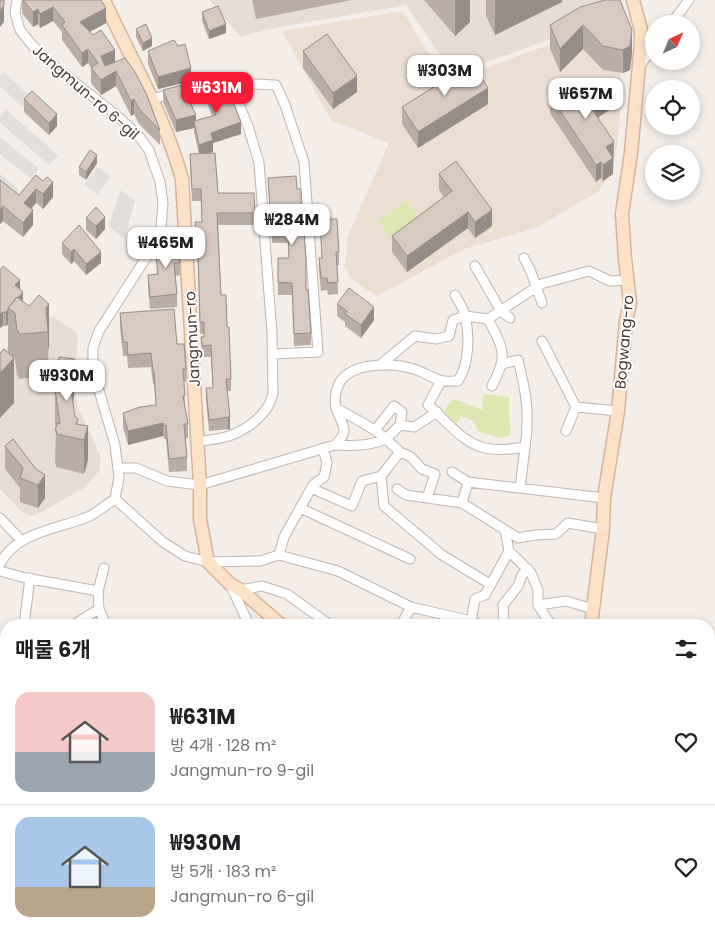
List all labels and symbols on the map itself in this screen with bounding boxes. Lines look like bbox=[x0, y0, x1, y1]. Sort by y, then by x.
north arrow bbox=[645, 15, 700, 70]
street label: Jangmun-ro 6-gil bbox=[28, 40, 144, 144]
pin: ₩303M bbox=[410, 54, 480, 97]
pin: ₩631M bbox=[182, 72, 252, 114]
pin: ₩657M bbox=[551, 78, 621, 120]
pin: ₩284M bbox=[257, 204, 327, 246]
pin: ₩465M bbox=[131, 226, 201, 269]
street label: Jangmun-ro bbox=[179, 291, 205, 387]
street label: Bogwang-ro bbox=[609, 294, 639, 390]
pin: ₩930M bbox=[32, 360, 102, 402]

